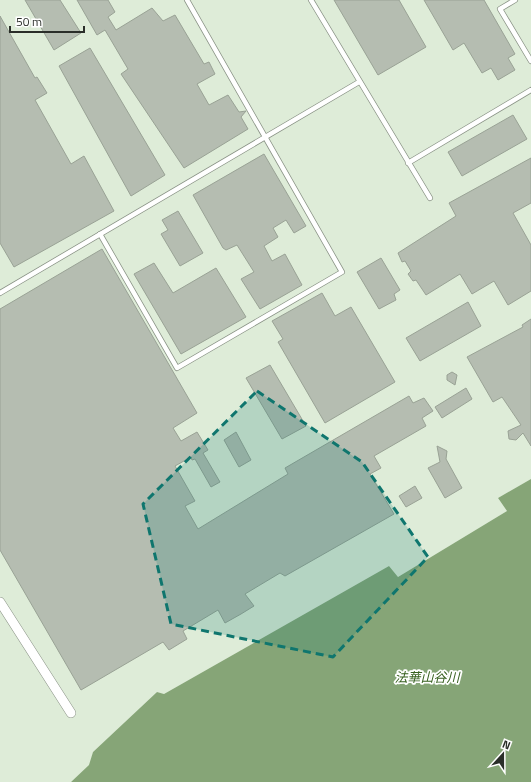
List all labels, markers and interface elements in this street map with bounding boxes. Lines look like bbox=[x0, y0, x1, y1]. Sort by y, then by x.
scale bar bbox=[10, 8, 84, 34]
text: 50 m bbox=[16, 12, 42, 31]
water label: 法華山谷川 bbox=[394, 667, 461, 687]
north arrow bbox=[483, 734, 523, 774]
text: N bbox=[500, 736, 513, 753]

